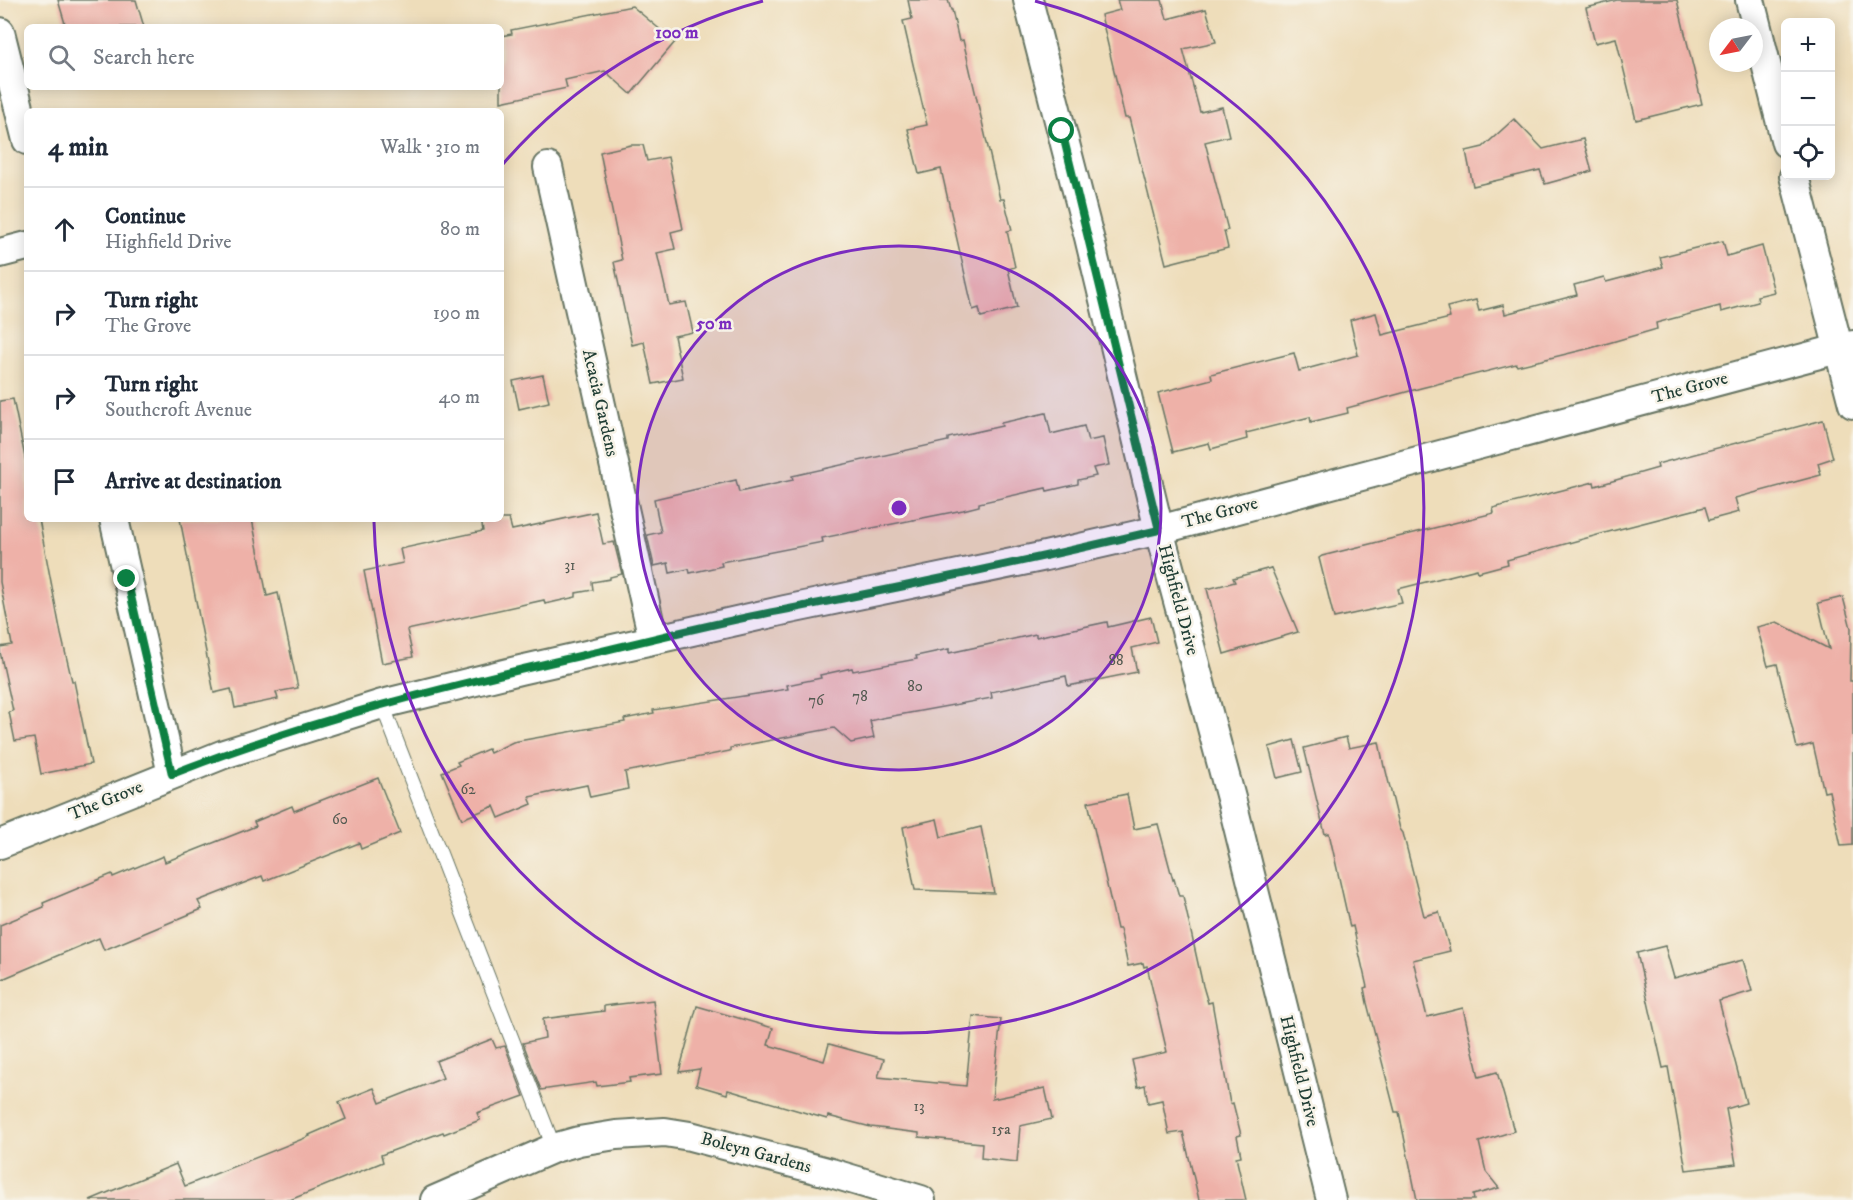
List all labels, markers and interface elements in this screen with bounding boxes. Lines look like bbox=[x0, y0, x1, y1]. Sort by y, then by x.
north arrow bbox=[1709, 18, 1763, 72]
map controls bbox=[1781, 18, 1835, 180]
button: + bbox=[1781, 18, 1835, 72]
text: 100 m bbox=[655, 22, 699, 44]
search box bbox=[24, 24, 504, 90]
icon: search bbox=[45, 41, 78, 74]
text: Search here bbox=[93, 44, 195, 71]
button: − bbox=[1781, 72, 1835, 126]
route start bbox=[1048, 117, 1074, 143]
button: locate bbox=[1781, 126, 1835, 180]
text: 4 min bbox=[48, 131, 108, 164]
text: Walk · 310 m bbox=[380, 135, 480, 160]
text: Continue bbox=[105, 203, 186, 230]
icon: ahead bbox=[48, 213, 81, 246]
text: 80 m bbox=[440, 217, 480, 242]
text: Highfield Drive bbox=[105, 230, 232, 255]
text: Turn right bbox=[105, 287, 198, 314]
icon: right bbox=[48, 297, 81, 330]
text: 190 m bbox=[433, 301, 480, 326]
text: 50 m bbox=[695, 313, 732, 335]
text: The Grove bbox=[105, 314, 191, 339]
street label: Acacia Gardens bbox=[577, 347, 623, 459]
street label: The Grove bbox=[1650, 367, 1730, 409]
text: Turn right bbox=[105, 371, 198, 398]
icon: right bbox=[48, 381, 81, 414]
text: 40 m bbox=[438, 385, 480, 410]
text: Southcroft Avenue bbox=[105, 398, 252, 423]
icon: arrive bbox=[48, 465, 81, 498]
text: Arrive at destination bbox=[105, 468, 282, 495]
street label: The Grove bbox=[1180, 492, 1260, 534]
centre of rings bbox=[889, 498, 909, 518]
street label: Highfield Drive bbox=[1153, 542, 1203, 658]
house number: 31 bbox=[564, 556, 576, 575]
route end bbox=[113, 565, 139, 591]
house number: 88 bbox=[1108, 651, 1124, 670]
house number: 80 bbox=[907, 677, 923, 696]
house number: 78 bbox=[852, 687, 868, 706]
house number: 76 bbox=[808, 691, 825, 710]
street label: The Grove bbox=[66, 776, 146, 826]
house number: 62 bbox=[460, 780, 476, 799]
house number: 60 bbox=[332, 810, 348, 829]
street label: Highfield Drive bbox=[1275, 1013, 1323, 1129]
house number: 13 bbox=[913, 1097, 925, 1116]
house number: 15a bbox=[991, 1120, 1011, 1139]
street label: Boleyn Gardens bbox=[698, 1128, 814, 1178]

